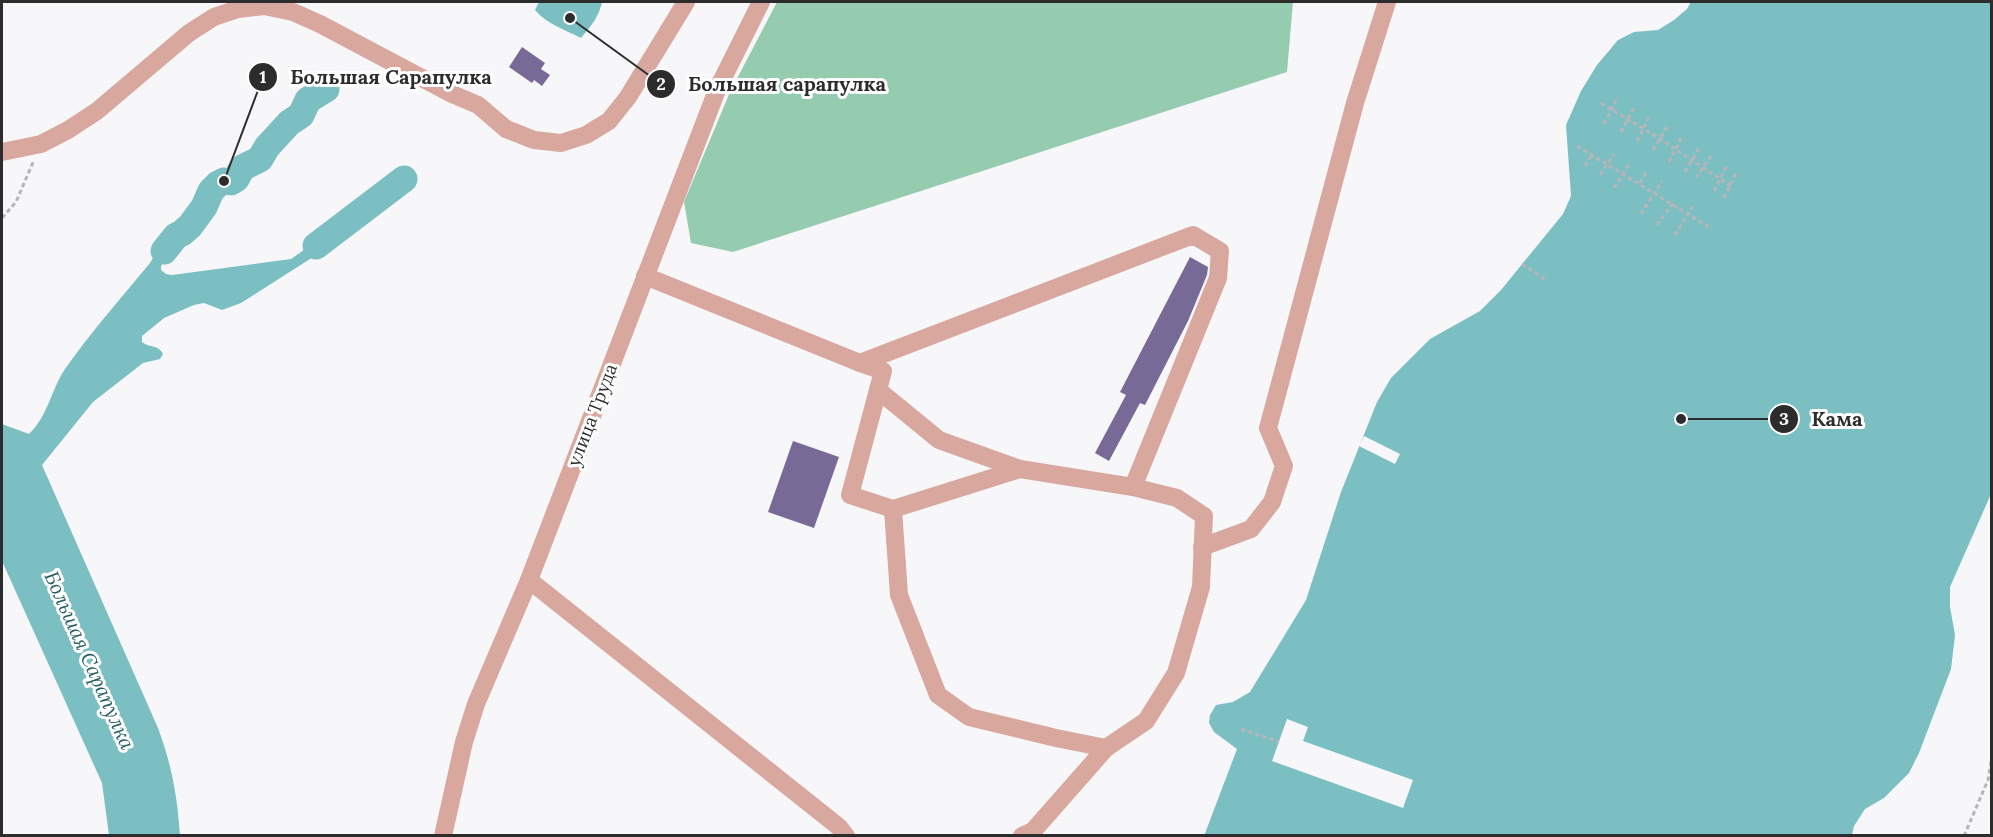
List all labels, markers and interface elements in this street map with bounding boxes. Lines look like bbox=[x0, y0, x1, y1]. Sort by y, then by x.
callout: Большая Сарапулка bbox=[248, 58, 504, 96]
text: Большая Сарапулка bbox=[290, 64, 492, 89]
text: 1 bbox=[259, 65, 267, 88]
callout: Большая сарапулка bbox=[646, 65, 898, 103]
text: Большая сарапулка bbox=[688, 71, 887, 96]
text: 2 bbox=[656, 72, 666, 95]
street label: улица Труда bbox=[562, 360, 622, 470]
callout: Кама bbox=[1769, 400, 1874, 438]
text: Кама bbox=[1811, 406, 1863, 431]
text: 3 bbox=[1779, 407, 1789, 430]
water label: Большая Сарапулка bbox=[39, 567, 141, 753]

